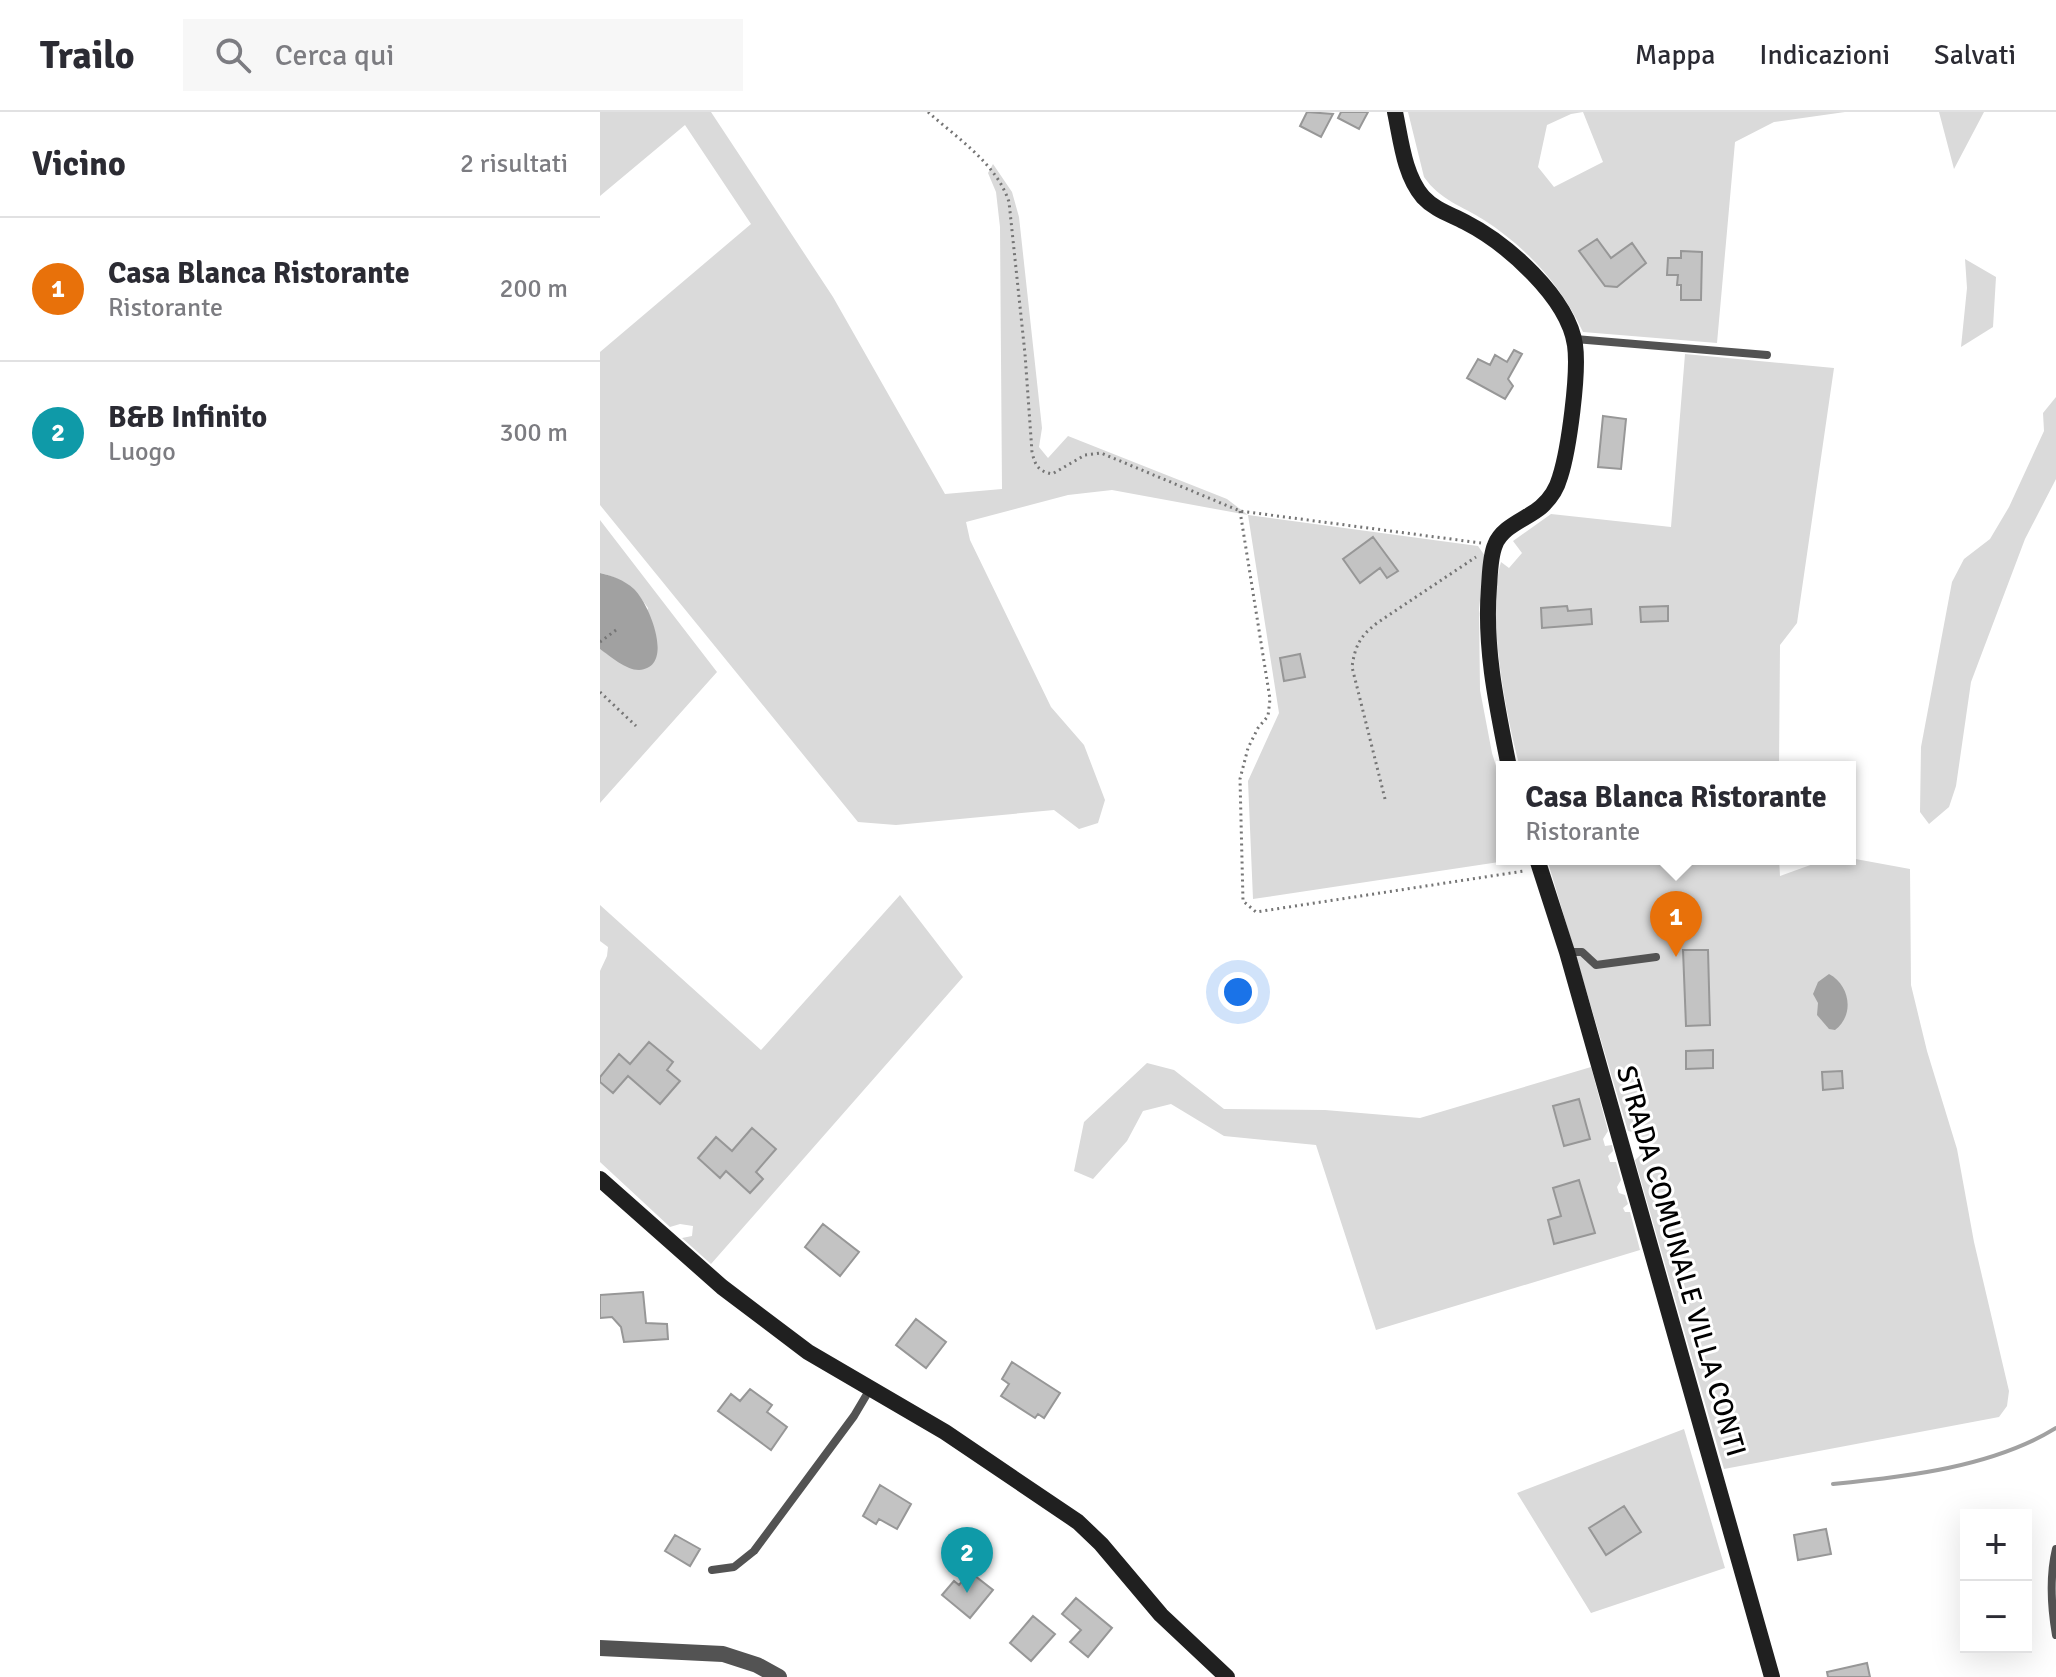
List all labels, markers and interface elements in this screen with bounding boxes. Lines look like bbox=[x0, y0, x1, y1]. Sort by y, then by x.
search box bbox=[183, 19, 743, 91]
text: Trailo bbox=[40, 32, 135, 79]
icon: search bbox=[211, 33, 255, 77]
text: Cerca qui bbox=[275, 37, 394, 74]
text: Mappa bbox=[1635, 38, 1715, 72]
text: Indicazioni bbox=[1759, 38, 1890, 72]
text: Salvati bbox=[1934, 38, 2016, 72]
text: Vicino bbox=[32, 143, 126, 185]
text: 2 risultati bbox=[460, 148, 568, 180]
text: Casa Blanca Ristorante bbox=[108, 255, 410, 292]
text: 1 bbox=[51, 273, 65, 305]
text: 200 m bbox=[499, 273, 568, 305]
text: Ristorante bbox=[108, 292, 223, 324]
text: B&B Infinito bbox=[108, 399, 267, 436]
text: 2 bbox=[51, 417, 65, 449]
text: 300 m bbox=[499, 417, 568, 449]
text: Luogo bbox=[108, 436, 176, 468]
popup bbox=[1496, 761, 1856, 865]
text: Casa Blanca Ristorante bbox=[1525, 779, 1827, 816]
text: Ristorante bbox=[1525, 816, 1640, 848]
pin: 1 bbox=[1650, 891, 1702, 957]
your location bbox=[1218, 972, 1258, 1012]
street label: STRADA COMUNALE VILLA CONTI bbox=[1609, 1062, 1753, 1460]
map controls bbox=[1960, 1509, 2032, 1653]
button: + bbox=[1960, 1509, 2032, 1581]
pin: 2 bbox=[941, 1527, 993, 1593]
button: − bbox=[1960, 1581, 2032, 1653]

